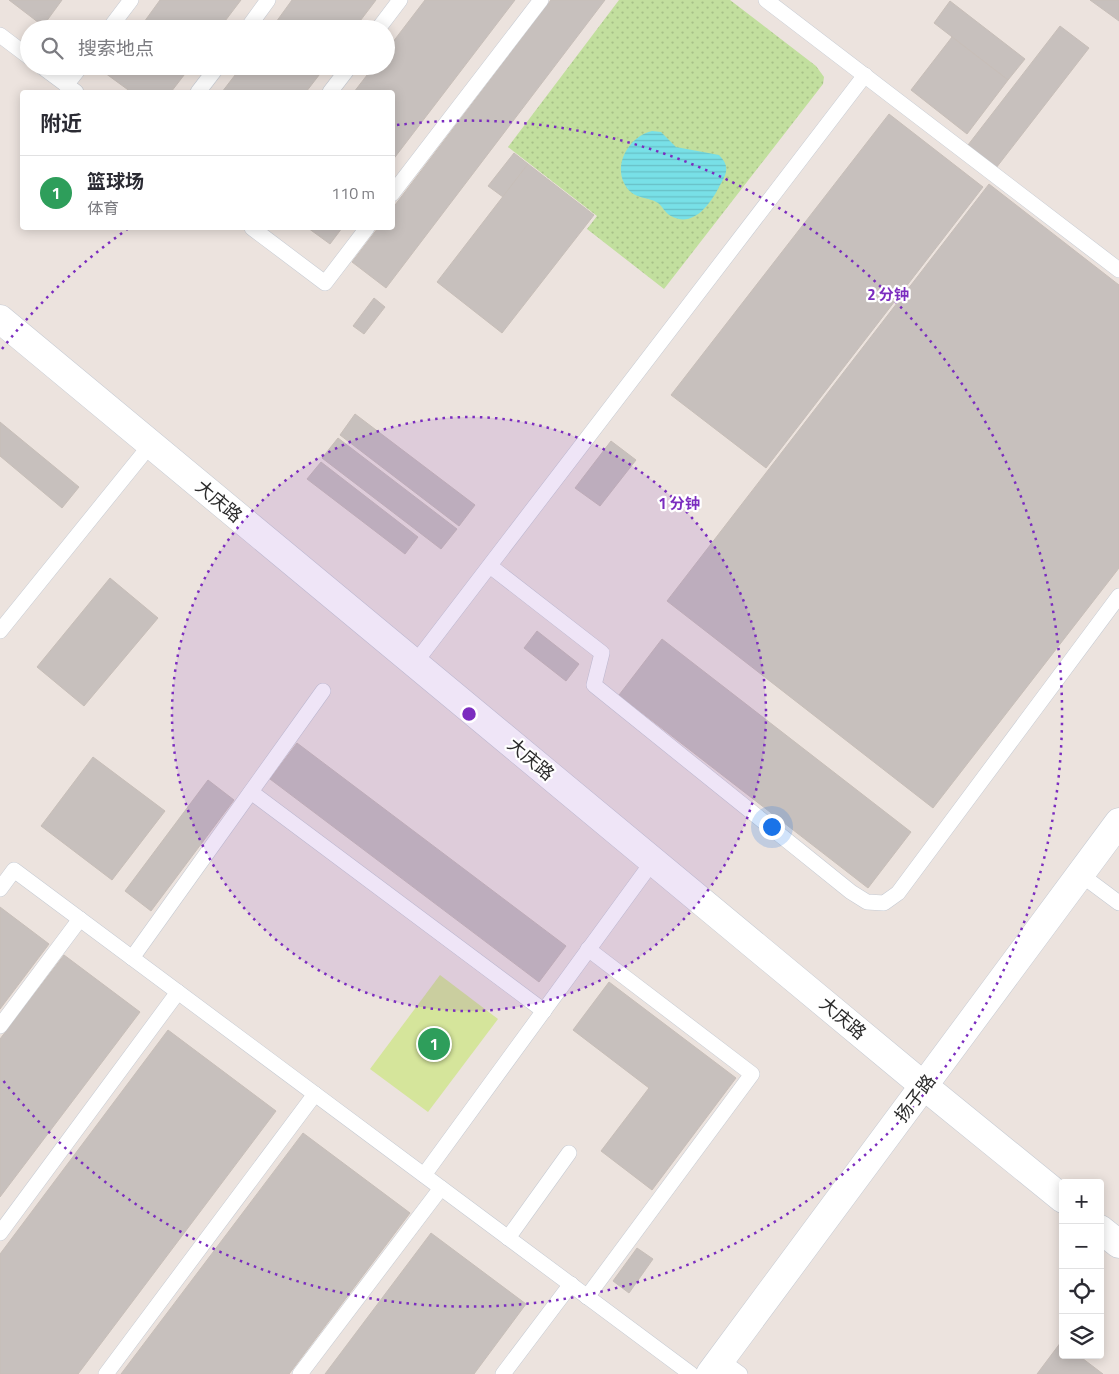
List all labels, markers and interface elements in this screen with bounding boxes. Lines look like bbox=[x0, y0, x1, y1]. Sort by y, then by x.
search box bbox=[20, 20, 395, 75]
text: 搜索地点 bbox=[78, 33, 154, 62]
icon: search bbox=[38, 34, 66, 62]
text: 附近 bbox=[40, 107, 82, 139]
text: 篮球场 bbox=[87, 166, 144, 195]
text: 1 bbox=[52, 181, 60, 205]
text: 110 m bbox=[331, 181, 375, 205]
text: 体育 bbox=[87, 196, 119, 220]
text: 2 分钟 bbox=[867, 283, 909, 306]
street label: 大庆路 bbox=[190, 473, 248, 529]
text: 1 分钟 bbox=[658, 492, 700, 515]
centre of rings bbox=[460, 705, 478, 723]
street label: 大庆路 bbox=[502, 731, 560, 787]
your location bbox=[759, 814, 785, 840]
street label: 大庆路 bbox=[814, 990, 872, 1046]
pin: 1 bbox=[418, 1025, 450, 1063]
street label: 扬子路 bbox=[888, 1068, 942, 1128]
map controls bbox=[1059, 1179, 1104, 1359]
button: + bbox=[1059, 1179, 1104, 1224]
button: − bbox=[1059, 1224, 1104, 1269]
button: locate bbox=[1059, 1269, 1104, 1314]
button: layers bbox=[1059, 1314, 1104, 1359]

